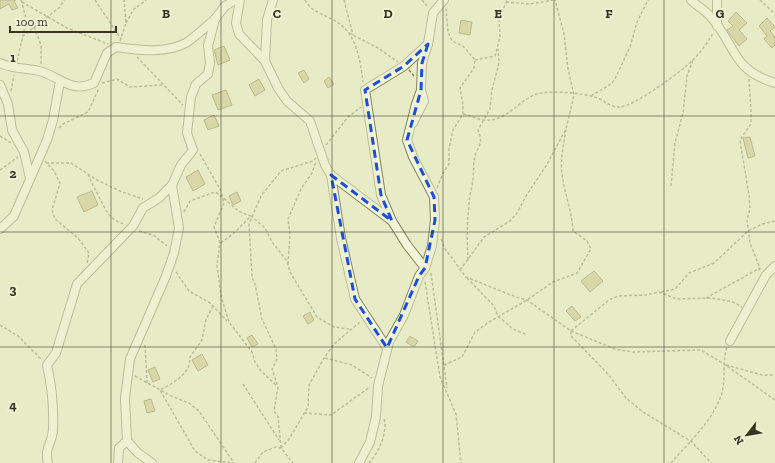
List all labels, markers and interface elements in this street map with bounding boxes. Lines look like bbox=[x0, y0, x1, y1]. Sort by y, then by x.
text: B bbox=[162, 6, 170, 21]
text: C bbox=[273, 6, 281, 21]
text: D bbox=[383, 6, 393, 21]
text: E bbox=[494, 6, 502, 21]
text: F bbox=[605, 6, 613, 21]
text: G bbox=[716, 6, 725, 21]
scale bar bbox=[10, 8, 116, 34]
text: 100 m bbox=[16, 15, 48, 29]
text: 1 bbox=[10, 50, 16, 65]
text: 2 bbox=[10, 166, 17, 181]
text: 3 bbox=[10, 282, 17, 297]
text: 4 bbox=[9, 398, 17, 413]
north arrow bbox=[727, 415, 767, 455]
text: N bbox=[731, 432, 747, 447]

